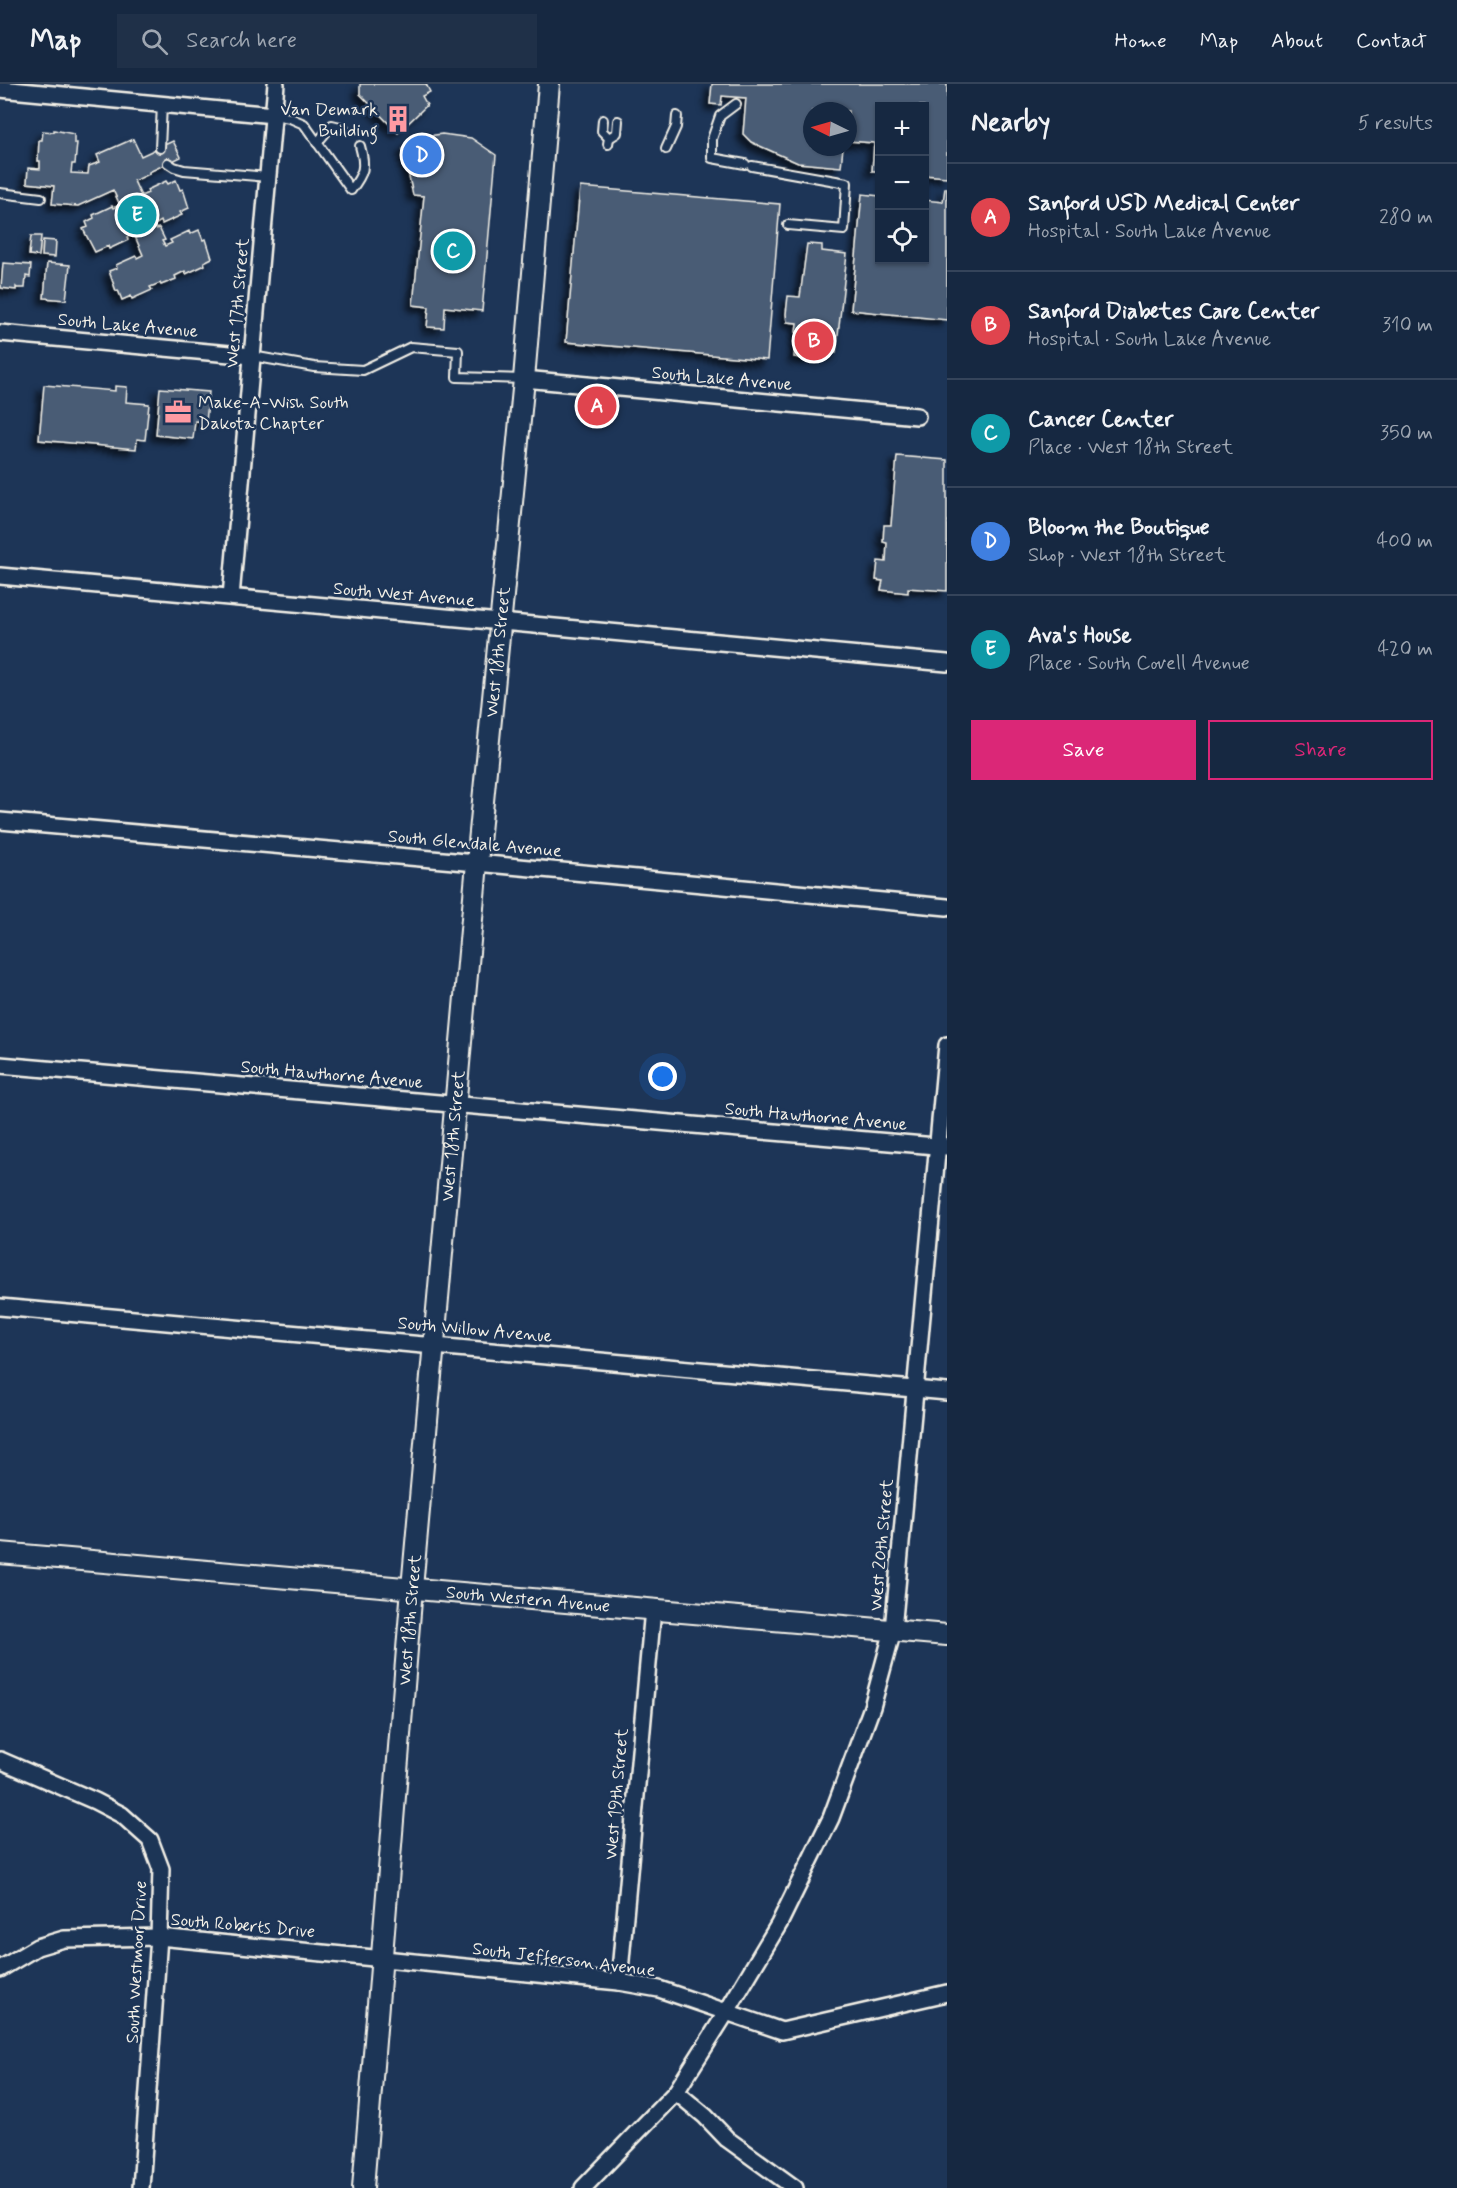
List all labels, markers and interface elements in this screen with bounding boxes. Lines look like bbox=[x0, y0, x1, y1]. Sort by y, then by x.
search box bbox=[117, 14, 537, 68]
text: Map bbox=[30, 23, 81, 60]
icon: search bbox=[138, 25, 171, 58]
text: Search here bbox=[186, 27, 297, 55]
text: Home bbox=[1115, 27, 1167, 55]
text: Map bbox=[1200, 27, 1238, 55]
text: About bbox=[1271, 27, 1323, 55]
text: Contact bbox=[1356, 27, 1427, 55]
place label: Van Demark Building bbox=[280, 98, 378, 145]
north arrow bbox=[803, 102, 857, 156]
map controls bbox=[875, 102, 929, 264]
button: + bbox=[875, 102, 929, 156]
building icon: Van Demark Building bbox=[383, 104, 413, 134]
text: Nearby bbox=[971, 106, 1050, 140]
text: 5 results bbox=[1358, 110, 1433, 137]
pin: D bbox=[402, 132, 442, 178]
button: − bbox=[875, 156, 929, 210]
text: Sanford USD Medical Center bbox=[1028, 190, 1299, 218]
pin: E bbox=[118, 192, 156, 238]
text: A bbox=[984, 204, 997, 231]
text: 280 m bbox=[1379, 204, 1433, 231]
button: locate bbox=[875, 210, 929, 264]
text: Hospital · South Lake Avenue bbox=[1028, 218, 1271, 245]
pin: C bbox=[434, 228, 472, 274]
street label: West 17th Street bbox=[220, 237, 256, 369]
text: Sanford Diabetes Care Center bbox=[1028, 298, 1319, 326]
street label: South Lake Avenue bbox=[57, 308, 199, 344]
text: B bbox=[984, 312, 997, 339]
text: 310 m bbox=[1382, 312, 1433, 339]
pin: B bbox=[794, 318, 834, 364]
text: Hospital · South Lake Avenue bbox=[1028, 326, 1271, 353]
street label: South Lake Avenue bbox=[651, 361, 793, 397]
pin: A bbox=[578, 384, 616, 428]
place label: Make-A-Wish South Dakota Chapter bbox=[198, 391, 349, 436]
office icon: Make-A-Wish South Dakota Chapter bbox=[163, 397, 193, 427]
text: Cancer Center bbox=[1028, 406, 1173, 434]
text: C bbox=[983, 420, 998, 447]
text: 350 m bbox=[1380, 420, 1433, 447]
text: Place · West 18th Street bbox=[1028, 434, 1233, 461]
text: Bloom the Boutique bbox=[1028, 514, 1210, 542]
text: D bbox=[984, 528, 997, 555]
text: 400 m bbox=[1377, 528, 1433, 555]
text: Shop · West 18th Street bbox=[1028, 542, 1226, 569]
street label: South West Avenue bbox=[332, 577, 476, 613]
street label: West 18th Street bbox=[480, 585, 517, 719]
text: Ava's House bbox=[1028, 622, 1132, 650]
text: E bbox=[985, 636, 996, 663]
text: 420 m bbox=[1377, 636, 1433, 663]
text: Place · South Covell Avenue bbox=[1028, 650, 1250, 677]
button: Save bbox=[971, 720, 1196, 780]
button: Share bbox=[1208, 720, 1433, 780]
street label: South Glendale Avenue bbox=[387, 824, 563, 864]
street label: South Hawthorne Avenue bbox=[240, 1055, 424, 1095]
your location bbox=[648, 1062, 677, 1091]
street label: West 18th Street bbox=[436, 1069, 471, 1202]
street label: South Hawthorne Avenue bbox=[724, 1097, 908, 1137]
street label: South Willow Avenue bbox=[397, 1311, 553, 1349]
street label: West 20th Street bbox=[864, 1478, 900, 1612]
street label: West 18th Street bbox=[393, 1553, 428, 1686]
street label: South Western Avenue bbox=[445, 1581, 611, 1619]
street label: West 19th Street bbox=[599, 1727, 635, 1861]
street label: South Westmoor Drive bbox=[121, 1880, 153, 2044]
street label: South Roberts Drive bbox=[170, 1908, 316, 1944]
street label: South Jefferson Avenue bbox=[471, 1937, 657, 1983]

